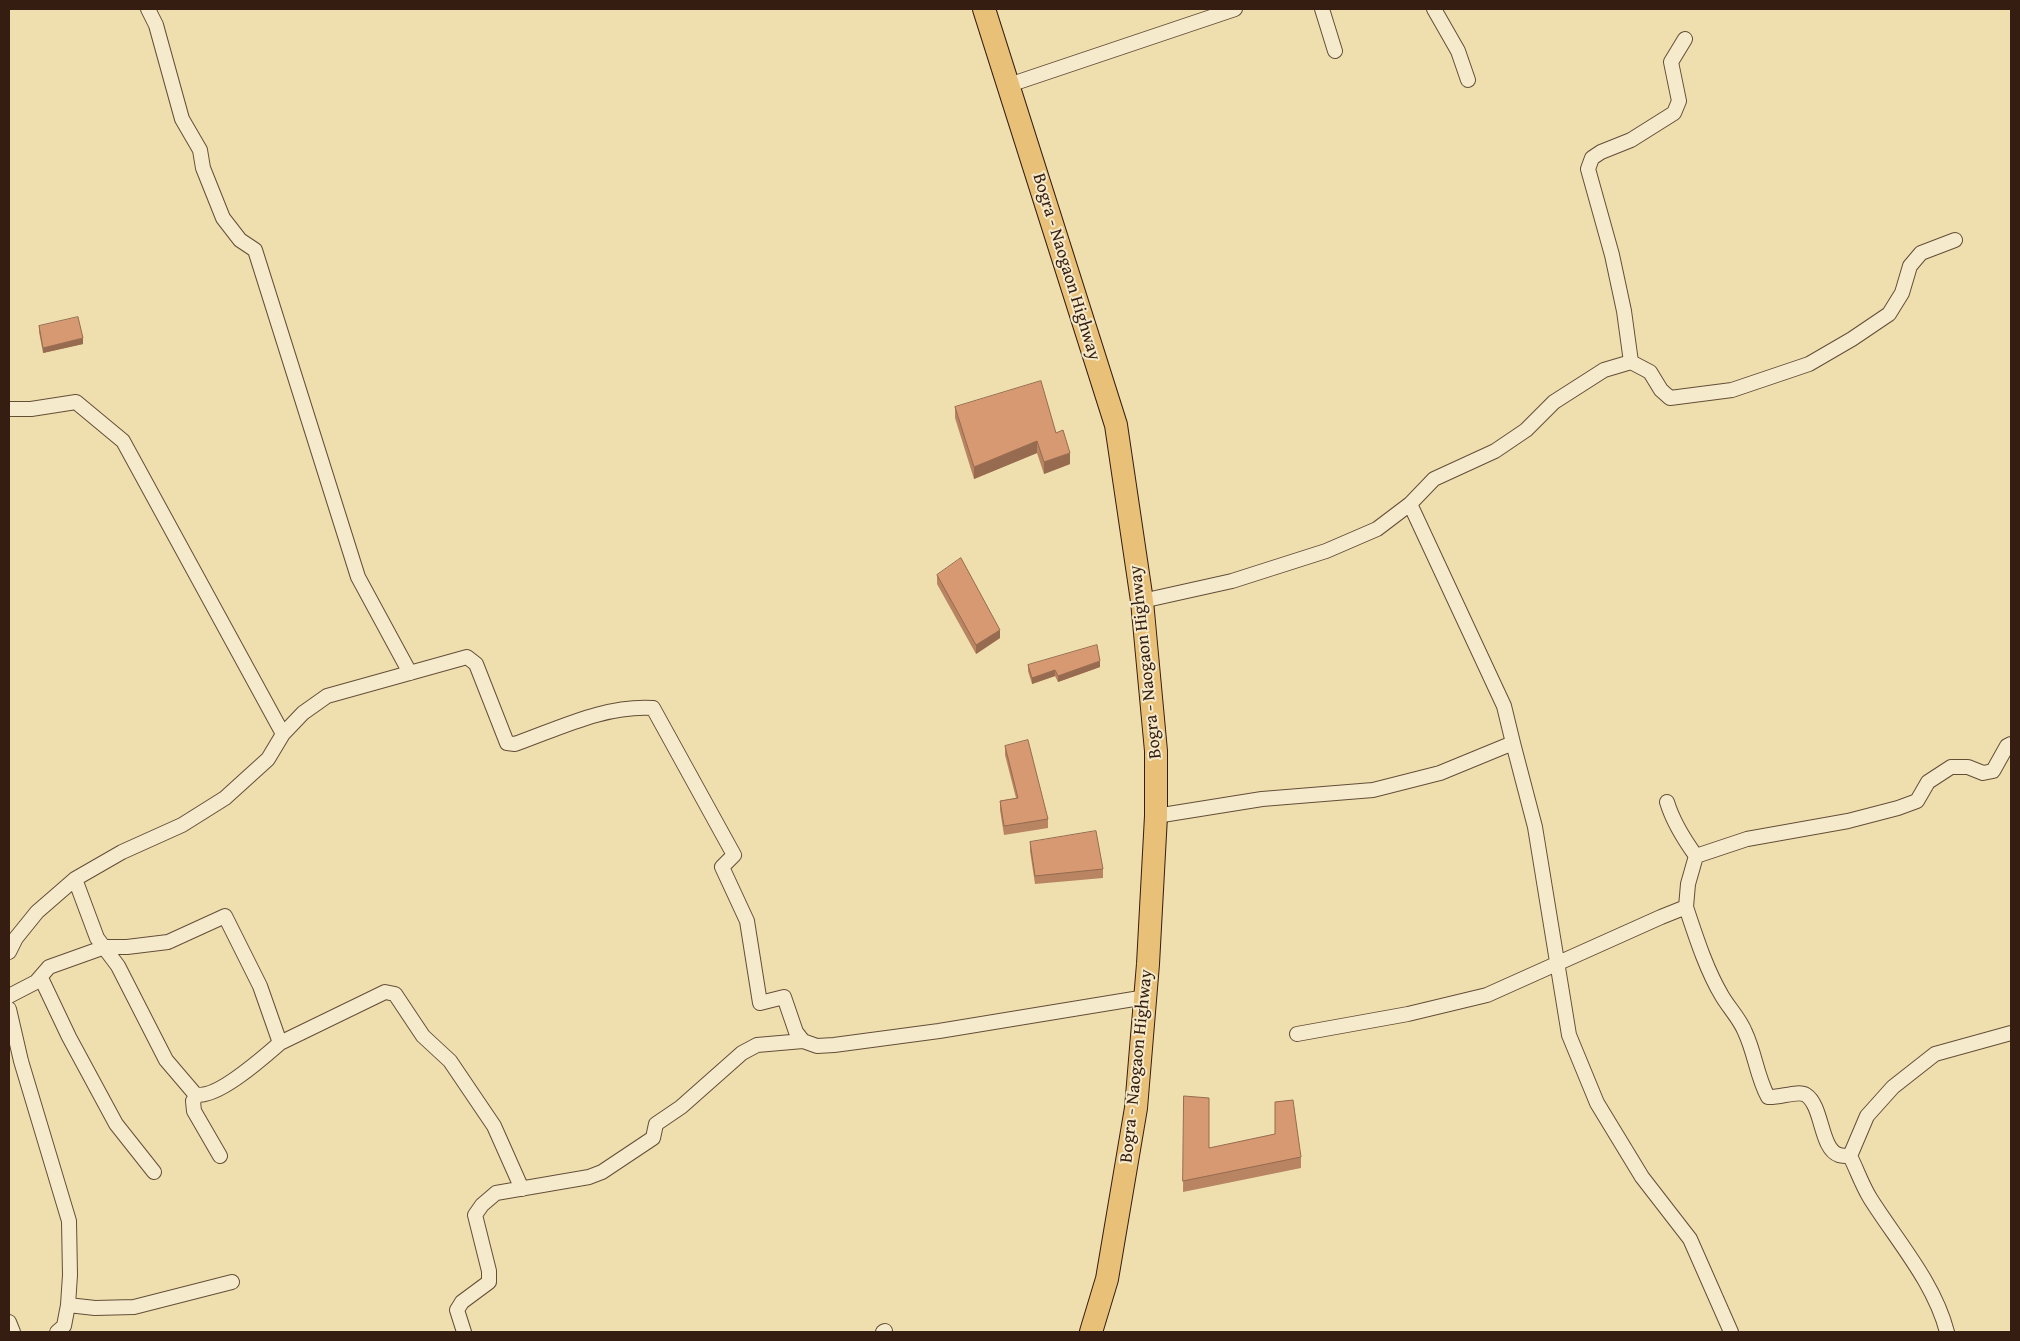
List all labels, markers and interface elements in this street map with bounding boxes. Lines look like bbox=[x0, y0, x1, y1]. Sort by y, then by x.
street label: Bogra - Naogaon Highway bbox=[1027, 171, 1105, 363]
street label: Bogra - Naogaon Highway bbox=[1125, 564, 1167, 760]
street label: Bogra - Naogaon Highway bbox=[1116, 968, 1158, 1164]

